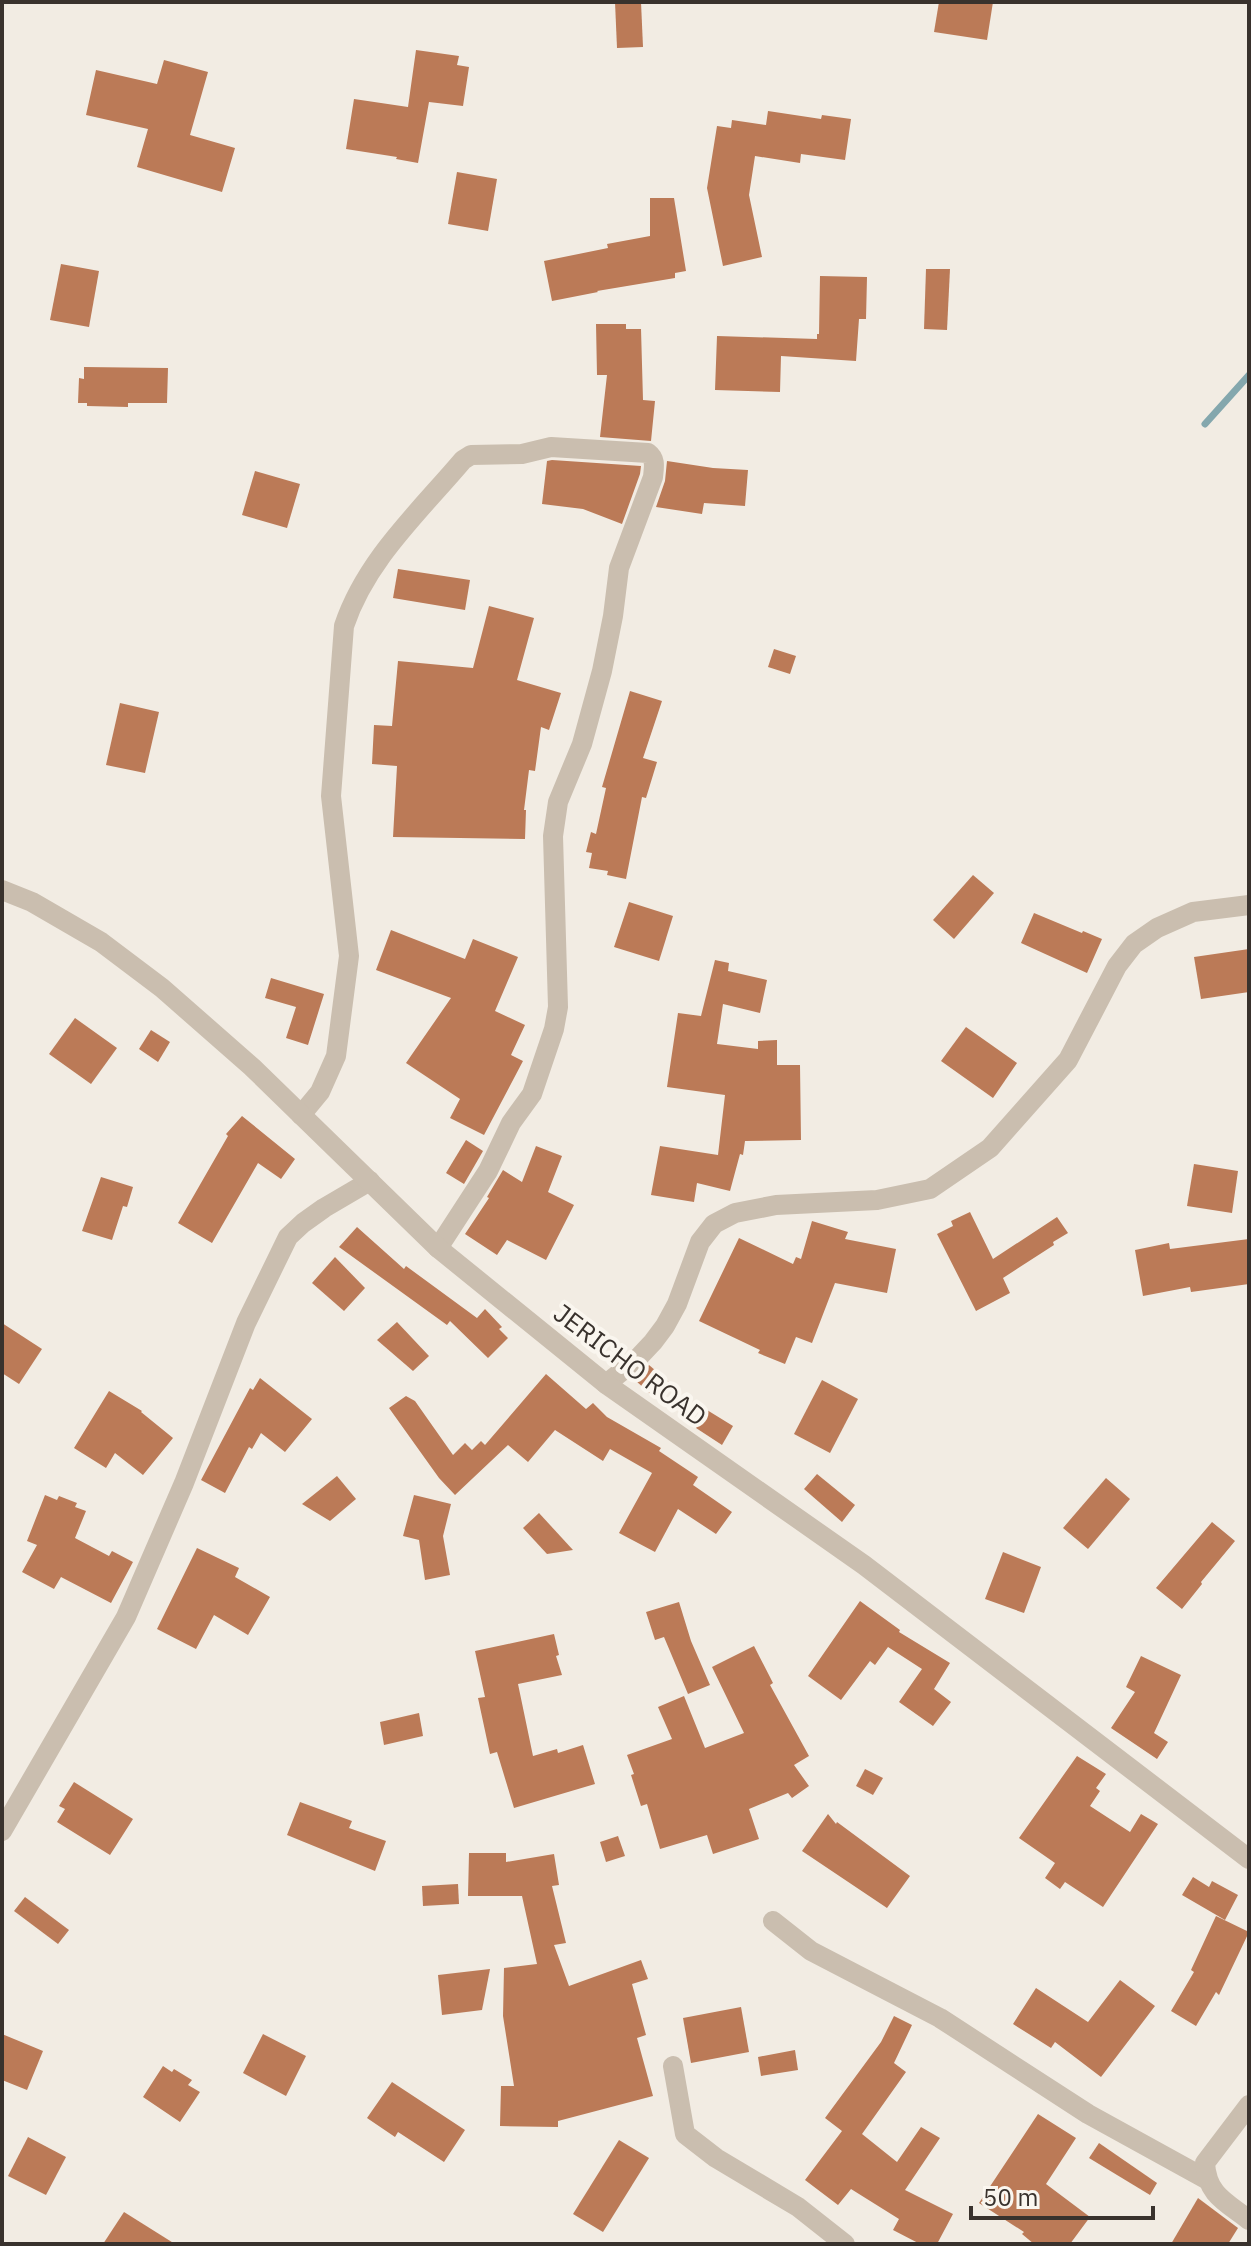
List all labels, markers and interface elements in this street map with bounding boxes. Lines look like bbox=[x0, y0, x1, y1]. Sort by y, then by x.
street label: JERICHO ROAD bbox=[547, 1296, 714, 1433]
scale bar bbox=[971, 2170, 1153, 2220]
text: 50 m bbox=[983, 2181, 1038, 2213]

